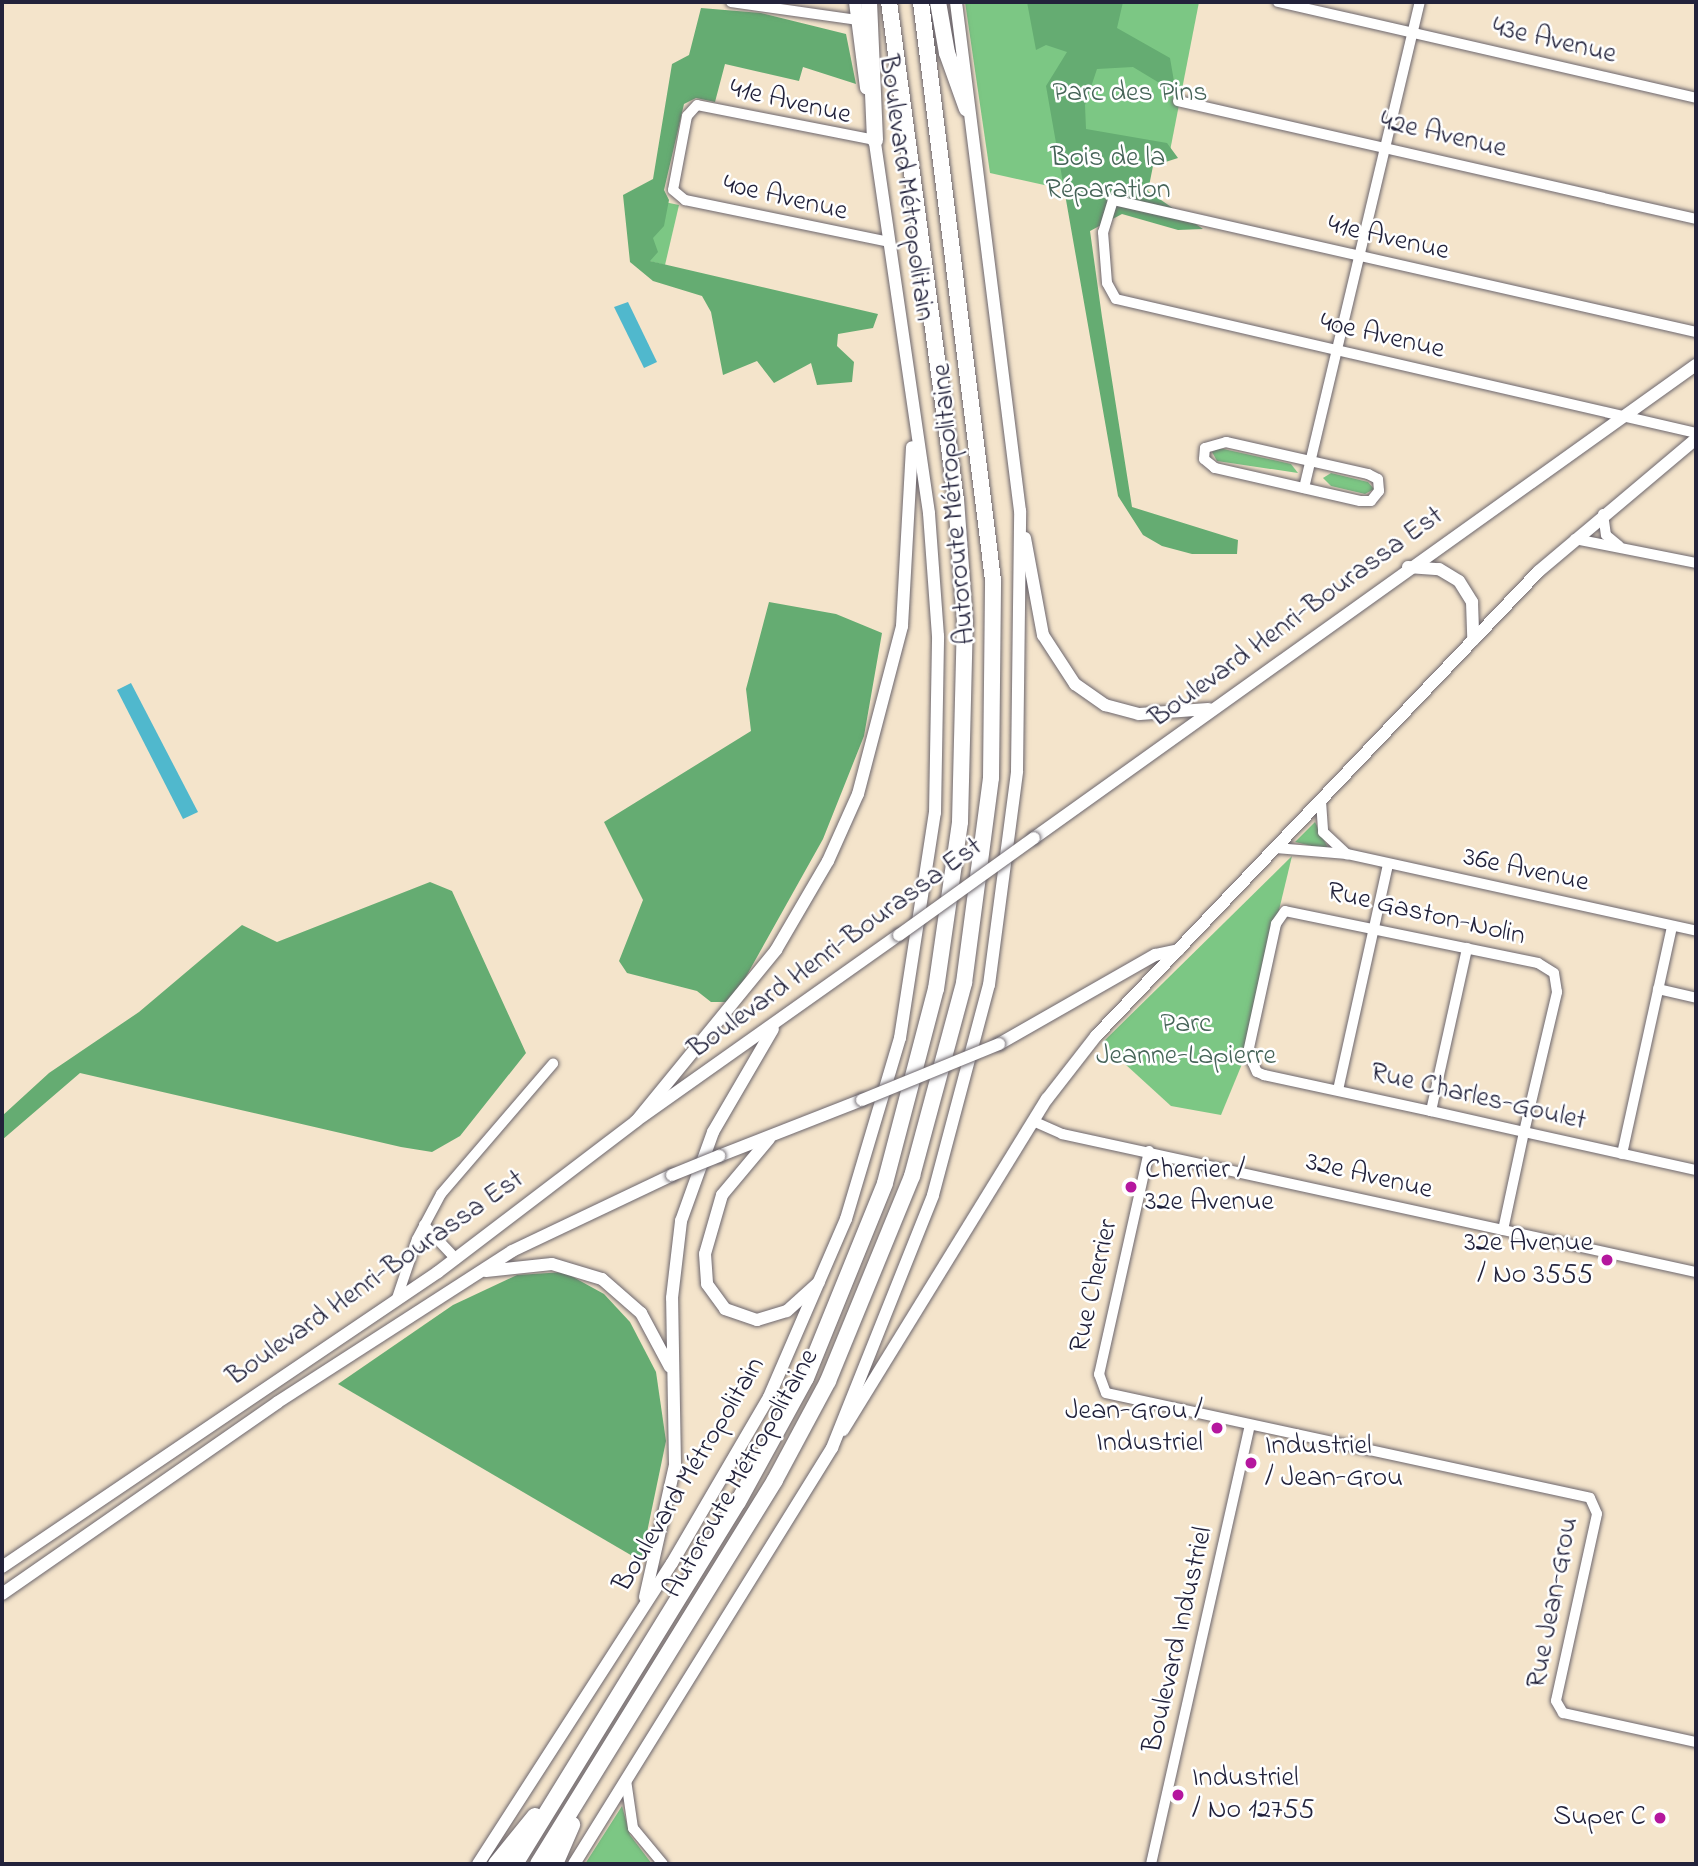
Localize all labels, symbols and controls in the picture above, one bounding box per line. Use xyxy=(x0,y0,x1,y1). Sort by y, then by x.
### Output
street label: 43e Avenue xyxy=(1489,11,1619,73)
street label: Boulevard Métropolitain xyxy=(870,53,940,323)
street label: 41e Avenue xyxy=(726,73,854,133)
park label: Parc des Pins xyxy=(1053,77,1207,111)
street label: 42e Avenue xyxy=(1377,105,1509,167)
park label: Bois de la Réparation xyxy=(1046,142,1170,208)
street label: 40e Avenue xyxy=(719,168,851,230)
street label: 41e Avenue xyxy=(1324,209,1452,269)
street label: 40e Avenue xyxy=(1316,306,1448,368)
street label: Autoroute Métropolitaine xyxy=(926,362,984,646)
street label: Boulevard Henri-Bourassa Est xyxy=(1143,500,1451,736)
street label: Boulevard Henri-Bourassa Est xyxy=(682,831,990,1067)
street label: 36e Avenue xyxy=(1460,841,1592,901)
street label: Rue Gaston-Nolin xyxy=(1324,876,1528,954)
park label: Parc Jeanne-Lapierre xyxy=(1096,1008,1276,1074)
street label: Rue Charles-Goulet xyxy=(1367,1057,1589,1139)
street label: 32e Avenue xyxy=(1302,1146,1436,1208)
place label: Cherrier / 32e Avenue xyxy=(1145,1154,1274,1220)
street label: Boulevard Henri-Bourassa Est xyxy=(221,1163,531,1395)
marker: Cherrier / 32e Avenue xyxy=(1123,1179,1139,1195)
street label: Rue Cherrier xyxy=(1063,1216,1127,1356)
place label: 32e Avenue / No 3555 xyxy=(1464,1227,1593,1293)
marker: 32e Avenue / No 3555 xyxy=(1599,1252,1615,1268)
street label: Autoroute Métropolitaine xyxy=(657,1343,827,1605)
street label: Boulevard Métropolitain xyxy=(607,1351,773,1599)
place label: Jean-Grou / Industriel xyxy=(1065,1395,1203,1461)
marker: Jean-Grou / Industriel xyxy=(1209,1420,1225,1436)
place label: Industriel / Jean-Grou xyxy=(1265,1430,1403,1496)
marker: Industriel / Jean-Grou xyxy=(1243,1455,1259,1471)
street label: Rue Jean-Grou xyxy=(1521,1515,1587,1691)
street label: Boulevard Industriel xyxy=(1137,1524,1221,1756)
place label: Industriel / No 12755 xyxy=(1192,1762,1315,1828)
marker: Industriel / No 12755 xyxy=(1170,1787,1186,1803)
place label: Super C xyxy=(1553,1801,1646,1835)
marker: Super C xyxy=(1652,1810,1668,1826)

